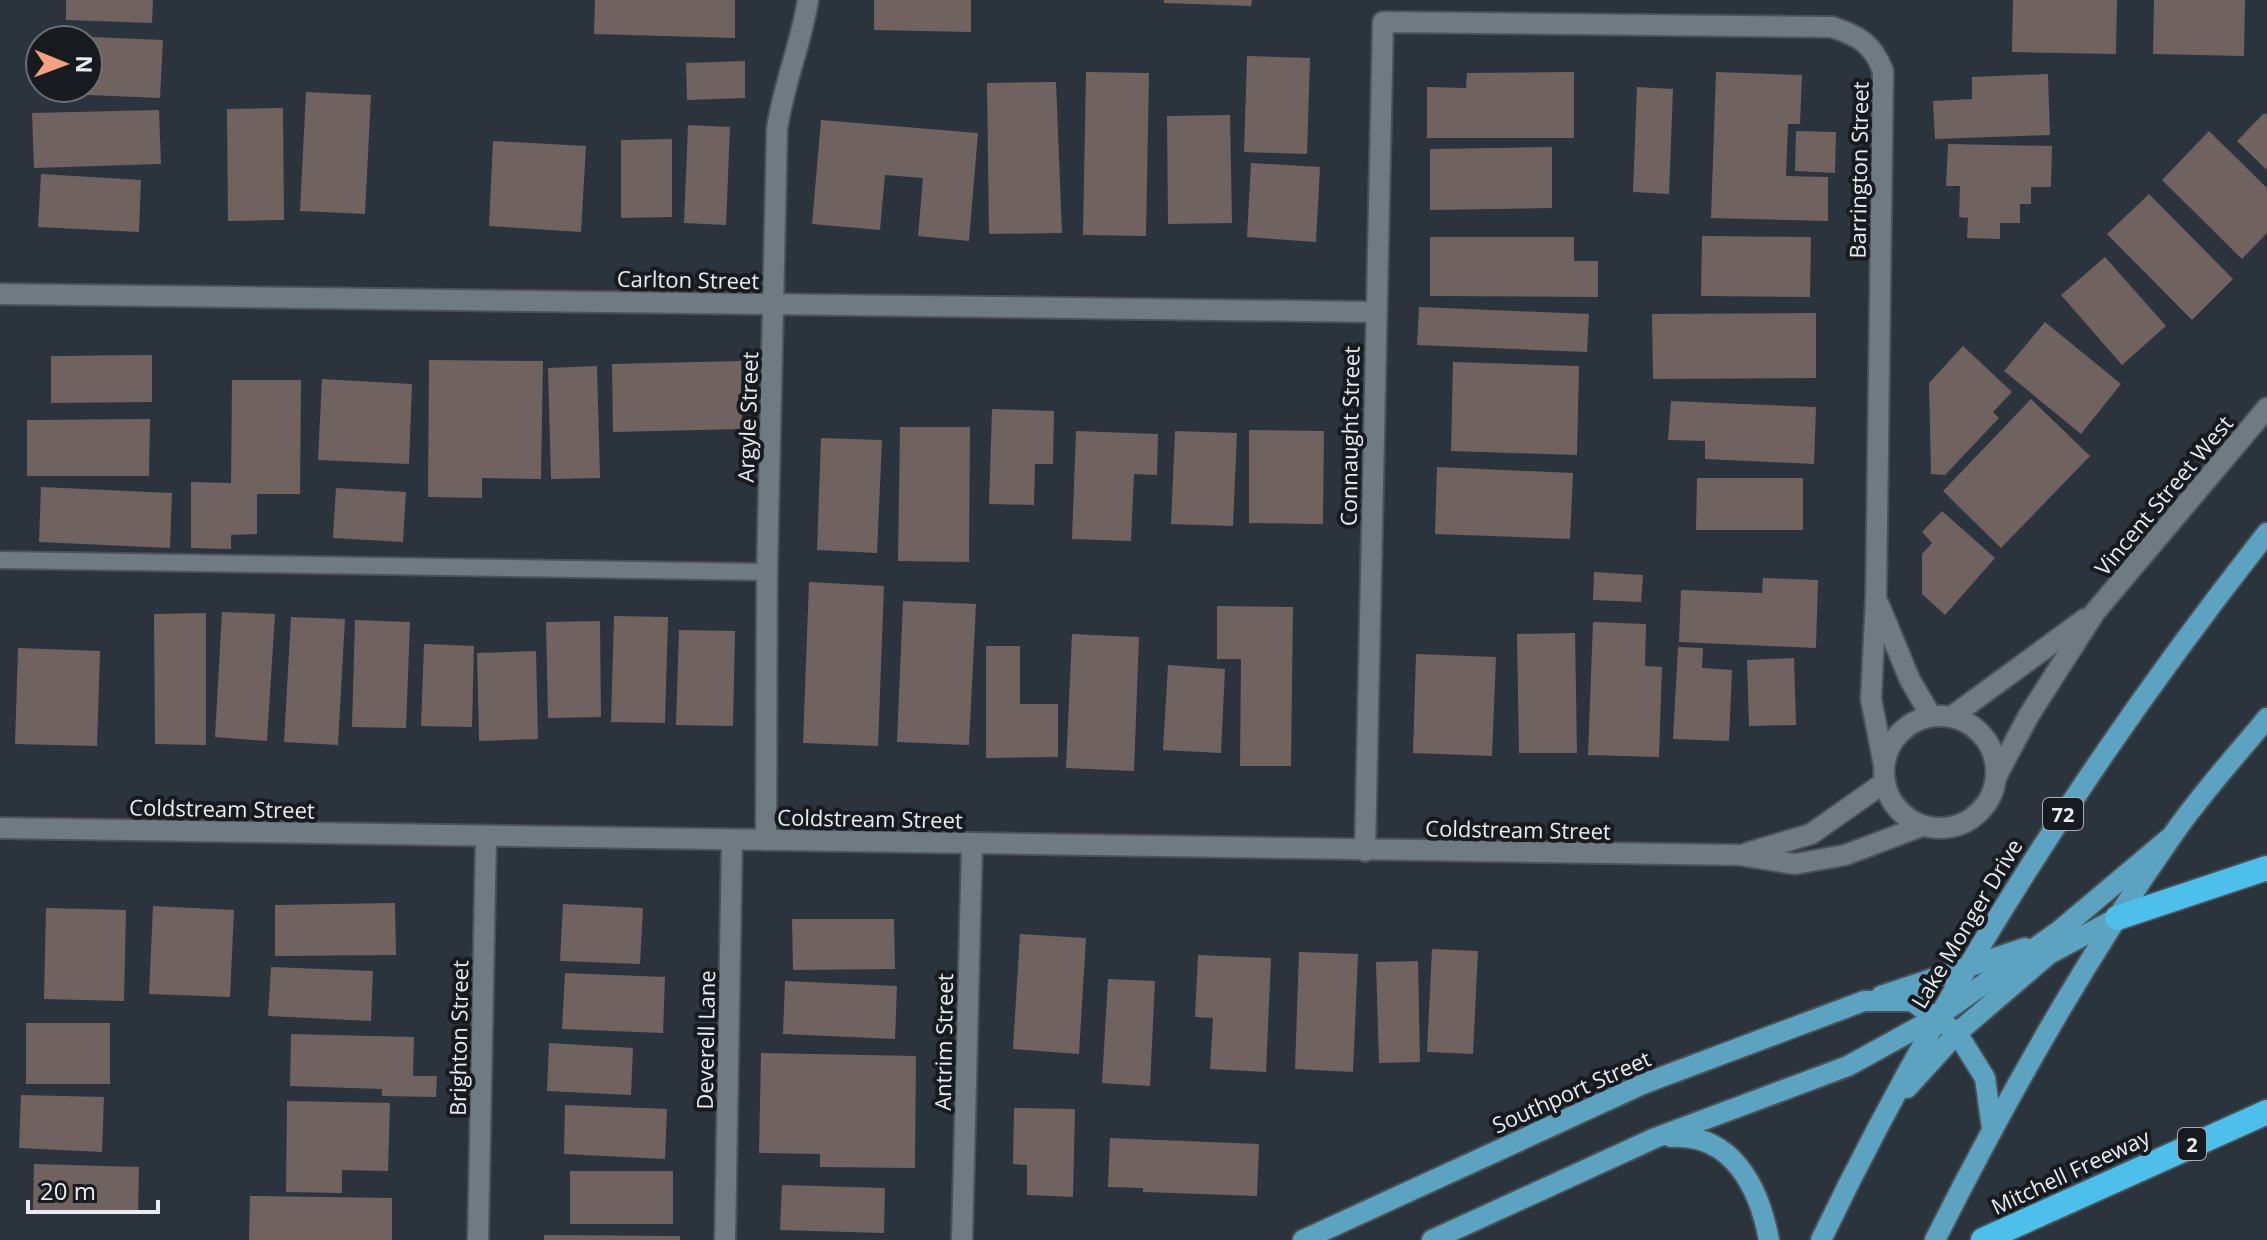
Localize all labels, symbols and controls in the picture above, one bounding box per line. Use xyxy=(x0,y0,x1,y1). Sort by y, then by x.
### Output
north arrow xyxy=(24,24,104,104)
text: N xyxy=(70,55,100,74)
street label: Barrington Street xyxy=(1841,81,1875,259)
street label: Carlton Street xyxy=(617,263,760,295)
street label: Connaught Street xyxy=(1332,345,1366,526)
street label: Argyle Street xyxy=(730,351,764,483)
street label: Vincent Street West xyxy=(2087,409,2239,581)
street label: Coldstream Street xyxy=(129,791,315,825)
road number: 72 xyxy=(2043,798,2083,830)
street label: Coldstream Street xyxy=(777,801,963,835)
street label: Coldstream Street xyxy=(1425,812,1611,846)
street label: Lake Monger Drive xyxy=(1904,833,2028,1013)
street label: Brighton Street xyxy=(442,960,474,1116)
street label: Deverell Lane xyxy=(689,970,721,1110)
street label: Antrim Street xyxy=(927,973,959,1111)
street label: Southport Street xyxy=(1487,1042,1655,1139)
street label: Mitchell Freeway xyxy=(1986,1121,2155,1221)
road number: 2 xyxy=(2178,1128,2206,1160)
scale bar xyxy=(28,1164,158,1214)
text: 20 m xyxy=(40,1174,96,1207)

